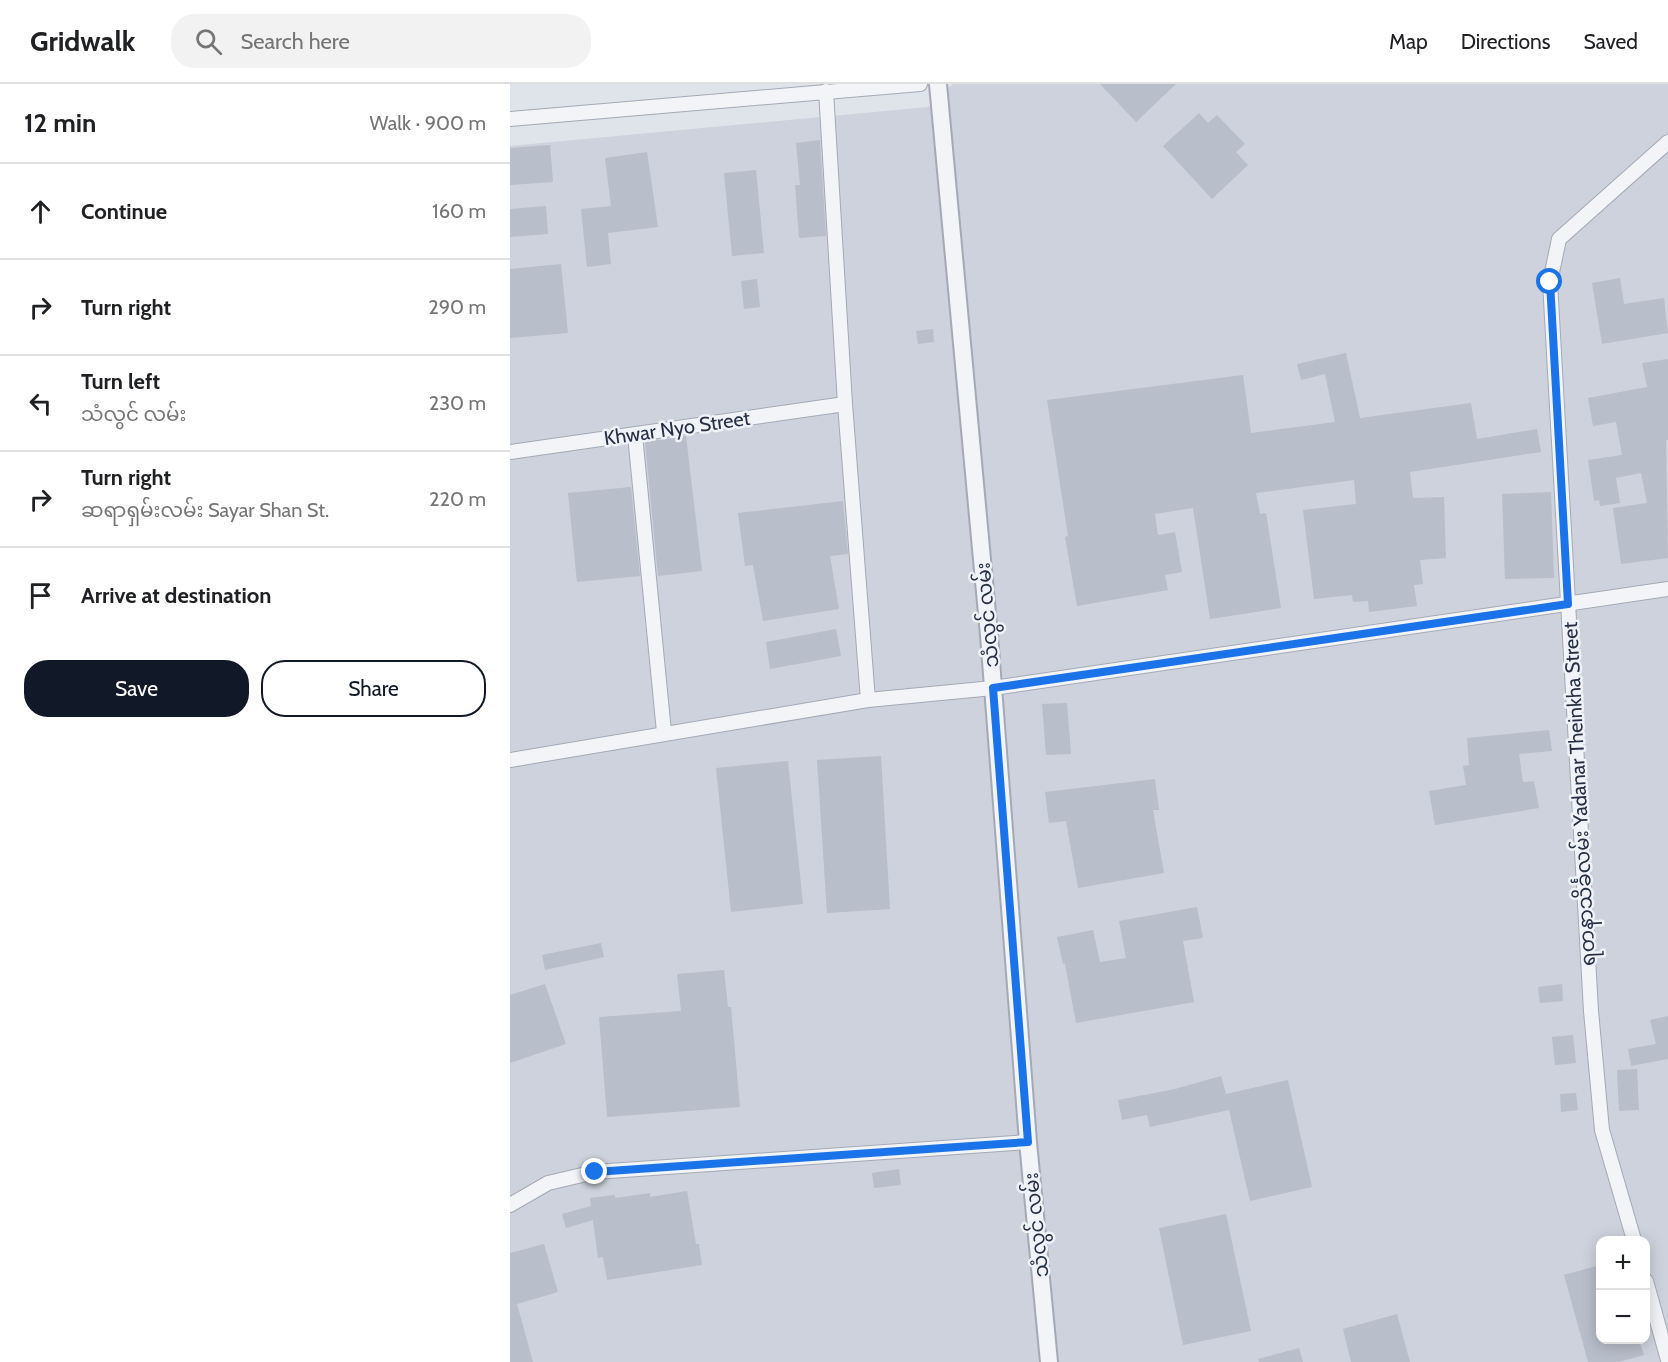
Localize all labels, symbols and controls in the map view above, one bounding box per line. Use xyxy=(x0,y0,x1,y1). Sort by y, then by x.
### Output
search box xyxy=(171,14,591,68)
text: Gridwalk xyxy=(30,24,135,58)
icon: search xyxy=(192,25,225,58)
text: Search here xyxy=(240,28,350,55)
text: Map xyxy=(1389,29,1428,54)
text: Directions xyxy=(1461,29,1550,54)
text: Saved xyxy=(1583,29,1638,54)
text: 12 min xyxy=(24,107,96,139)
text: Walk · 900 m xyxy=(370,111,486,135)
icon: ahead xyxy=(24,195,57,228)
text: Continue xyxy=(81,198,167,225)
text: 160 m xyxy=(432,199,486,223)
route start xyxy=(1536,268,1562,294)
icon: right xyxy=(24,291,57,324)
text: Turn right xyxy=(81,294,171,321)
text: 290 m xyxy=(428,295,486,319)
text: Turn left xyxy=(81,368,160,395)
icon: left xyxy=(24,387,57,420)
text: 230 m xyxy=(429,391,486,415)
text: သံလွင် လမ်း xyxy=(81,402,187,426)
street label: Khwar Nyo Street xyxy=(602,406,752,450)
text: Turn right xyxy=(81,464,171,491)
icon: right xyxy=(24,483,57,516)
text: 220 m xyxy=(429,487,486,511)
text: ဆရာရှမ်းလမ်း Sayar Shan St. xyxy=(81,498,329,522)
street label: သံလွင် လမ်း xyxy=(968,561,1008,669)
icon: arrive xyxy=(24,579,57,612)
text: Arrive at destination xyxy=(81,582,271,609)
street label: ရတနာသိင်္ခလမ်း Yadanar Theinkha Street xyxy=(1556,621,1604,967)
button: Save xyxy=(24,660,249,717)
button: Share xyxy=(261,660,486,717)
route end xyxy=(581,1158,607,1184)
street label: သံလွင် လမ်း xyxy=(1017,1171,1057,1279)
map controls xyxy=(1596,1236,1650,1344)
button: + xyxy=(1596,1236,1650,1290)
button: − xyxy=(1596,1290,1650,1344)

